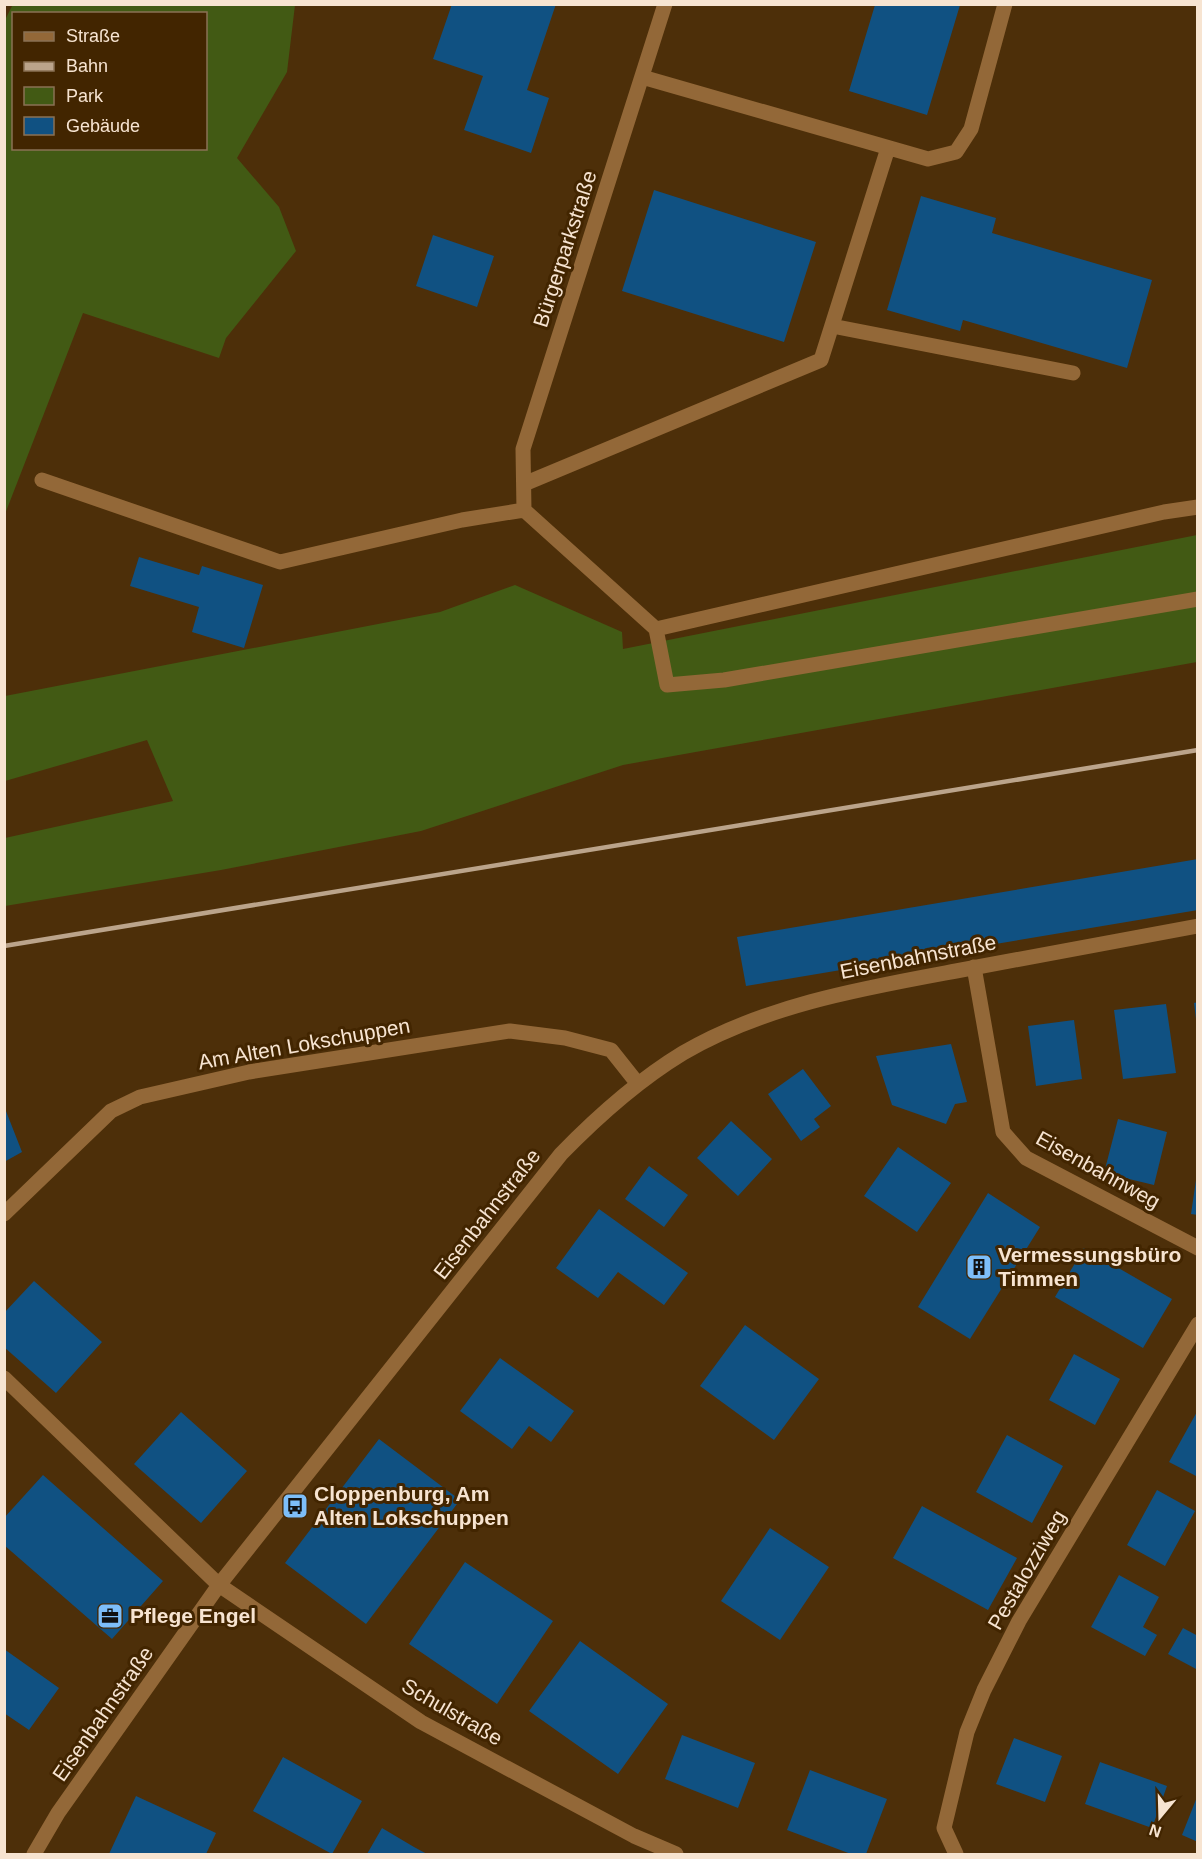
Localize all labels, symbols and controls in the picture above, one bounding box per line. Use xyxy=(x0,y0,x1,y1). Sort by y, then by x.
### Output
legend xyxy=(12,12,207,150)
text: Straße xyxy=(66,26,120,46)
text: Bahn xyxy=(66,56,108,76)
text: Park xyxy=(66,86,104,106)
text: Gebäude xyxy=(66,116,140,136)
street label: Bürgerparkstraße xyxy=(528,168,601,330)
street label: Eisenbahnstraße xyxy=(838,930,998,983)
street label: Am Alten Lokschuppen xyxy=(196,1014,412,1073)
street label: Eisenbahnweg xyxy=(1032,1126,1164,1213)
street label: Eisenbahnstraße xyxy=(429,1144,545,1283)
place label: Vermessungsbüro Timmen xyxy=(998,1243,1181,1290)
building icon: Vermessungsbüro Timmen xyxy=(964,1252,994,1282)
place label: Cloppenburg, Am Alten Lokschuppen xyxy=(314,1482,509,1529)
bus stop icon: Cloppenburg, Am Alten Lokschuppen xyxy=(280,1491,310,1521)
street label: Pestalozziweg xyxy=(983,1506,1070,1634)
office icon: Pflege Engel xyxy=(95,1601,125,1631)
place label: Pflege Engel xyxy=(130,1604,256,1627)
street label: Eisenbahnstraße xyxy=(48,1642,158,1785)
street label: Schulstraße xyxy=(398,1674,507,1750)
north arrow xyxy=(1130,1787,1190,1847)
text: N xyxy=(1147,1821,1164,1841)

